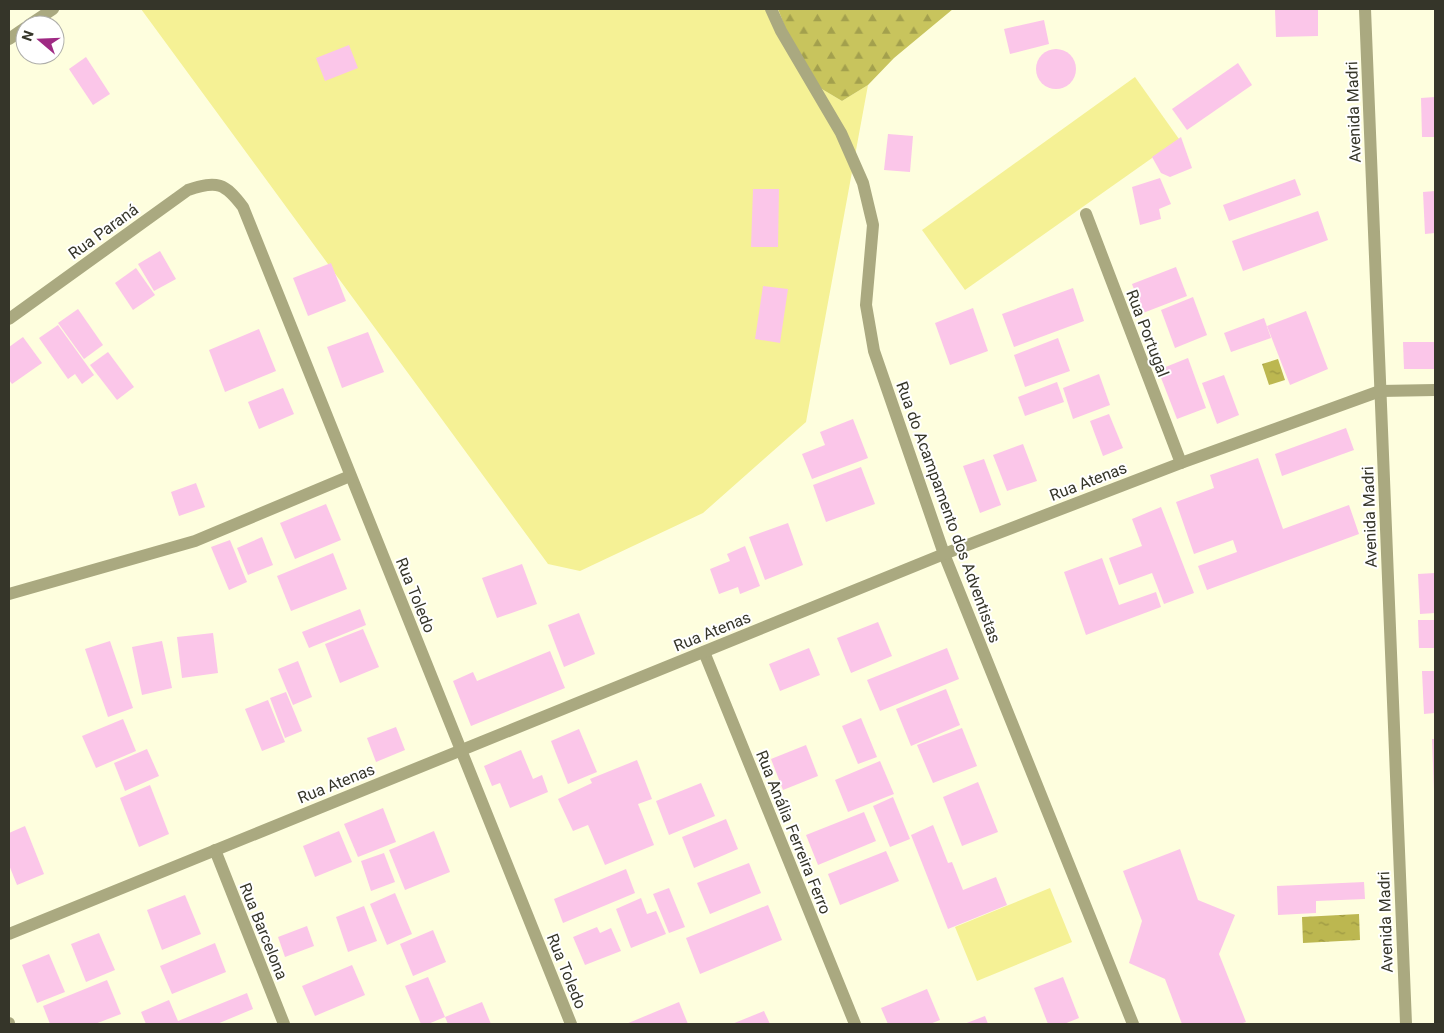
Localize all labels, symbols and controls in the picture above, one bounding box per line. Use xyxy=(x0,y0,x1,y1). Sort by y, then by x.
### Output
north arrow xyxy=(15,15,65,65)
text: N xyxy=(19,28,37,43)
street label: Avenida Madri xyxy=(1342,61,1365,163)
street label: Rua Paraná xyxy=(65,200,142,263)
street label: Rua Portugal xyxy=(1122,287,1173,379)
street label: Rua do Acampamento dos Adventistas xyxy=(892,379,1005,645)
street label: Rua Atenas xyxy=(1047,458,1129,505)
street label: Avenida Madri xyxy=(1358,466,1381,568)
street label: Rua Toledo xyxy=(392,555,439,636)
street label: Rua Atenas xyxy=(671,607,753,655)
street label: Rua Anália Ferreira Ferro xyxy=(752,748,835,917)
street label: Rua Atenas xyxy=(295,759,377,807)
street label: Avenida Madri xyxy=(1374,871,1397,973)
street label: Rua Barcelona xyxy=(235,880,292,982)
street label: Rua Toledo xyxy=(543,931,590,1012)

